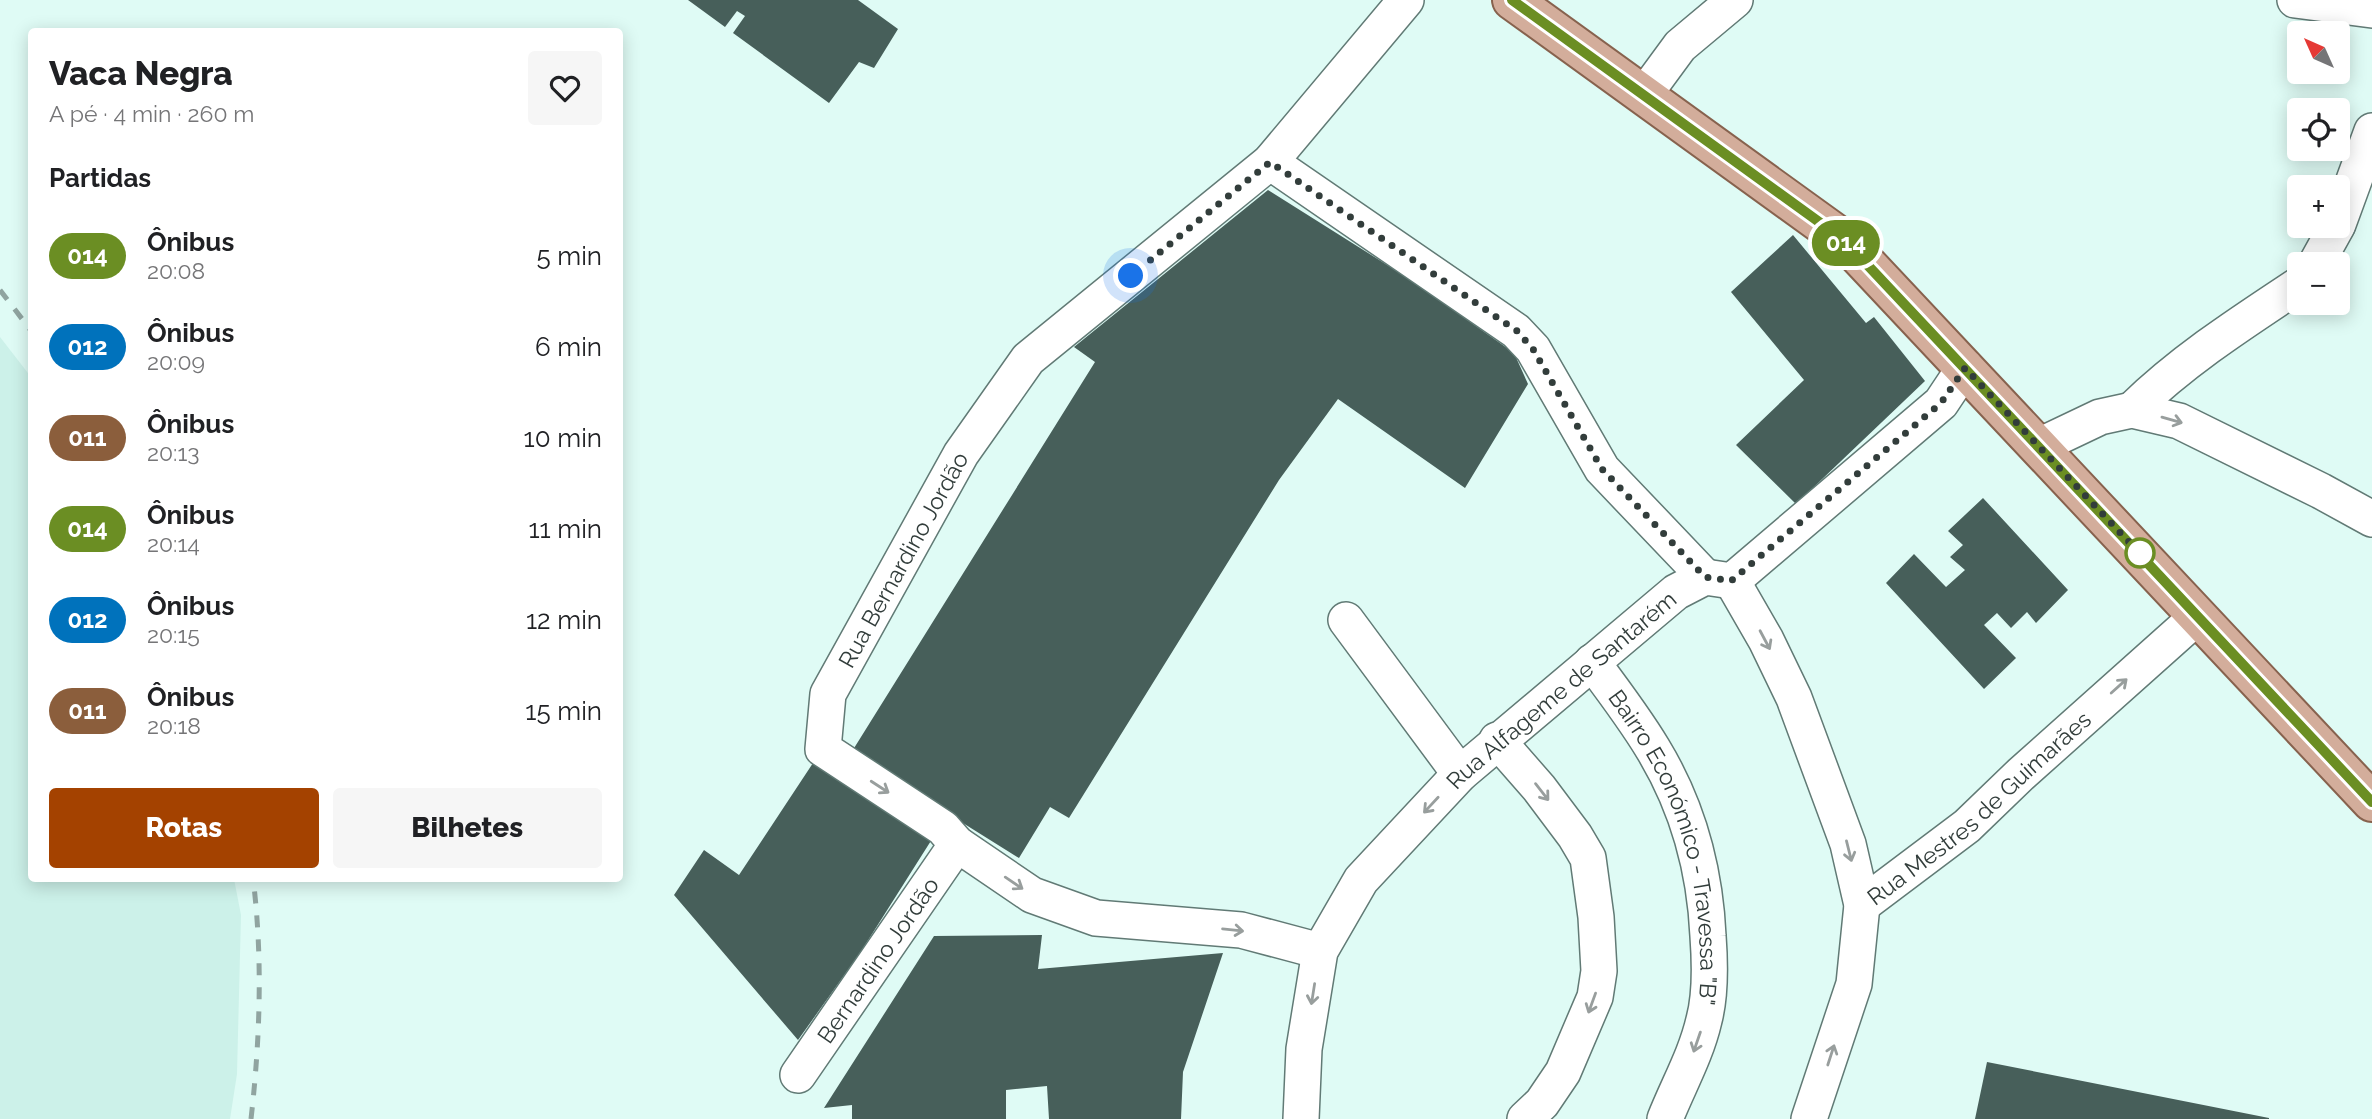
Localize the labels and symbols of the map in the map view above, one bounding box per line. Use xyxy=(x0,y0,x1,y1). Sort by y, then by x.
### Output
north arrow xyxy=(2287,21,2350,84)
line badge: 014 xyxy=(1806,220,1886,266)
your location xyxy=(1113,258,1148,293)
one-way arrow xyxy=(2161,414,2183,427)
street label: Rua Bernardino Jordão xyxy=(832,447,973,672)
unlabelled marker xyxy=(2125,538,2155,568)
street label: Rua Alfageme de Santarém xyxy=(1440,585,1681,794)
one-way arrow xyxy=(1758,630,1772,650)
one-way arrow xyxy=(2110,678,2128,694)
street label: Bairro Económico - Travessa "B" xyxy=(1604,684,1723,1007)
street label: Rua Mestres de Guimarães xyxy=(1861,705,2096,910)
one-way arrow xyxy=(870,779,889,794)
one-way arrow xyxy=(1534,783,1550,801)
one-way arrow xyxy=(1423,796,1439,814)
one-way arrow xyxy=(1843,840,1856,862)
street label: Bernardino Jordão xyxy=(811,872,944,1048)
one-way arrow xyxy=(1003,876,1023,890)
one-way arrow xyxy=(1221,923,1244,936)
one-way arrow xyxy=(1306,982,1319,1004)
one-way arrow xyxy=(1584,992,1597,1014)
one-way arrow xyxy=(1690,1031,1702,1053)
one-way arrow xyxy=(1826,1044,1838,1066)

